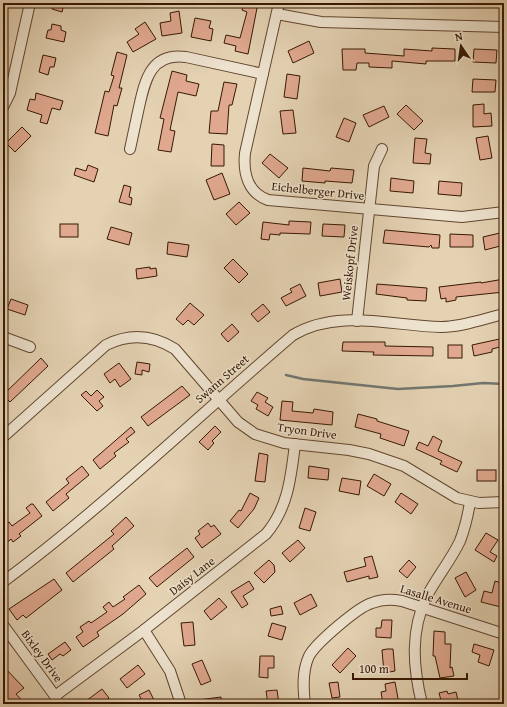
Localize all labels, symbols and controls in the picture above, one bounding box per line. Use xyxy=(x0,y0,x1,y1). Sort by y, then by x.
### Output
north arrow xyxy=(441,26,481,66)
text: N xyxy=(453,27,465,45)
street label: Eichelberger Drive xyxy=(271,177,366,204)
street label: Weiskopf Drive xyxy=(337,224,362,301)
street label: Swann Street xyxy=(191,350,253,407)
street label: Tryon Drive xyxy=(276,418,338,443)
street label: Daisy Lane xyxy=(165,552,218,599)
street label: Lasalle Avenue xyxy=(398,580,474,618)
street label: Bixley Drive xyxy=(18,626,67,686)
scale bar xyxy=(353,655,467,681)
text: 100 m xyxy=(359,660,389,677)

